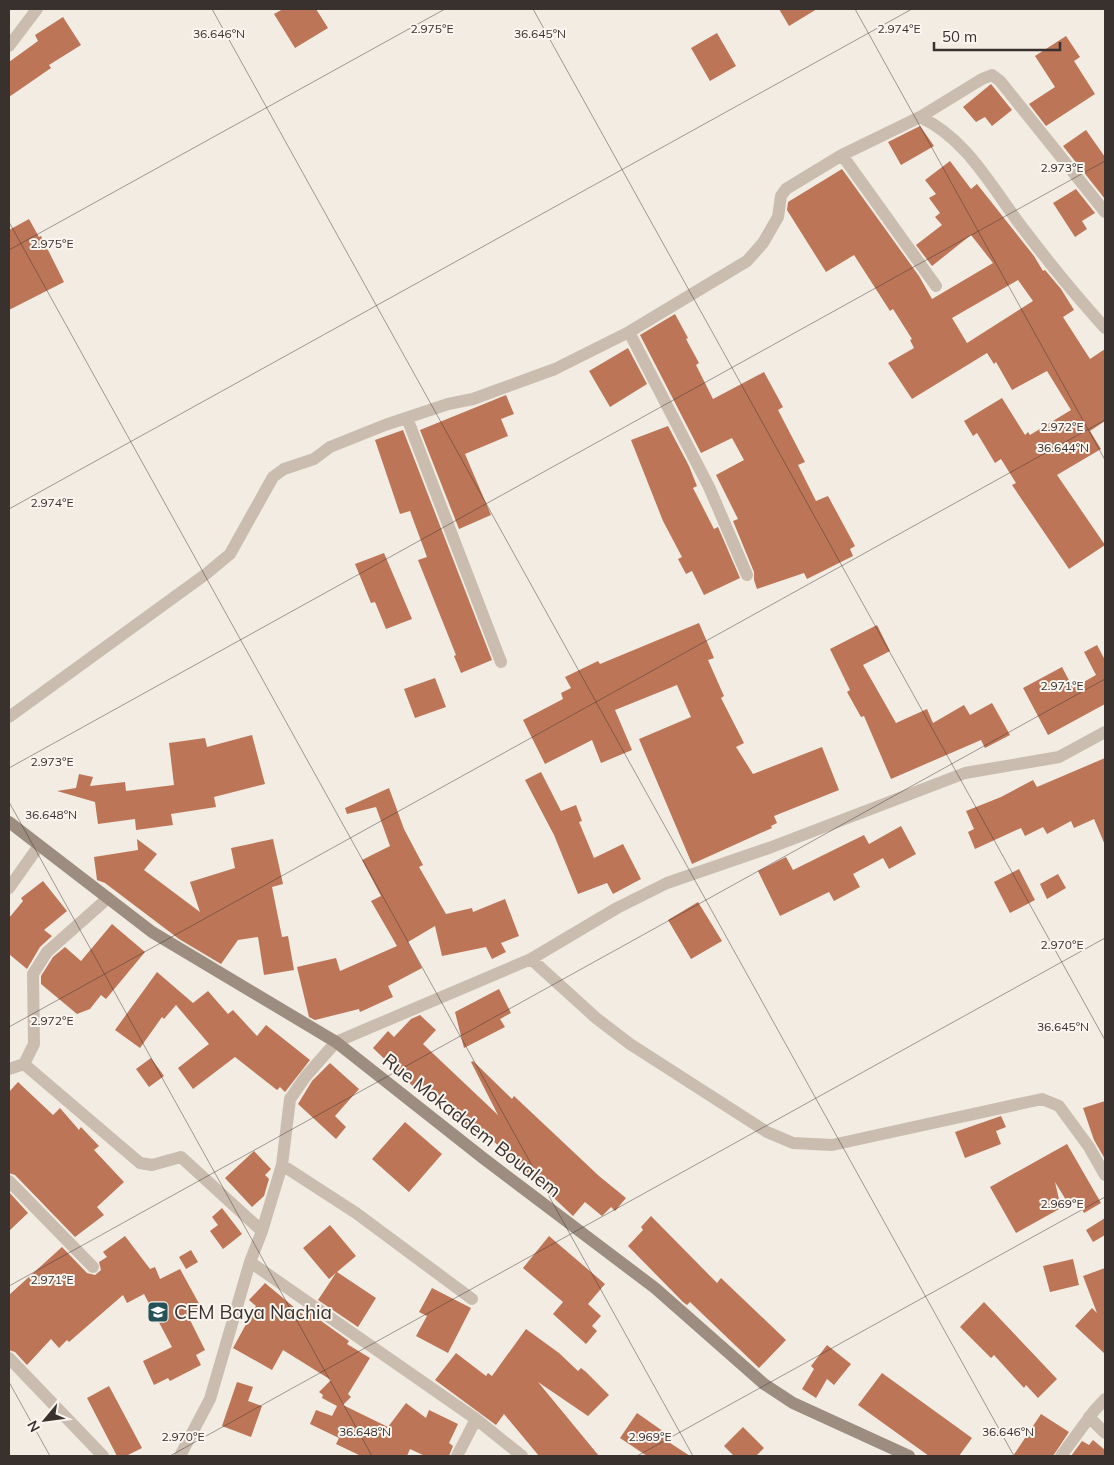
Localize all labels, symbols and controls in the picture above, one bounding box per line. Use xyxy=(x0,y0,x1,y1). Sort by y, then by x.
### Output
scale bar xyxy=(934,20,1060,52)
text: 2.975°E xyxy=(410,21,454,36)
text: 2.974°E xyxy=(877,21,921,36)
text: 36.646°N xyxy=(193,26,245,41)
text: 36.645°N xyxy=(514,26,566,41)
text: 50 m xyxy=(942,27,977,46)
text: 2.973°E xyxy=(1040,160,1084,175)
text: 2.975°E xyxy=(30,236,74,251)
text: 2.972°E xyxy=(1040,419,1084,434)
text: 36.644°N xyxy=(1037,440,1089,455)
text: 2.974°E xyxy=(30,495,74,510)
text: 2.971°E xyxy=(1040,678,1084,693)
text: 2.973°E xyxy=(30,754,74,769)
text: 36.648°N xyxy=(25,807,77,822)
text: 2.970°E xyxy=(1040,937,1084,952)
text: 2.972°E xyxy=(30,1013,74,1028)
text: 36.645°N xyxy=(1037,1019,1089,1034)
street label: Rue Mokaddem Boualem xyxy=(378,1048,566,1202)
text: 2.969°E xyxy=(1040,1196,1084,1211)
text: 2.971°E xyxy=(30,1272,74,1287)
school or university icon: CEM Baya Nachia xyxy=(146,1300,170,1324)
place label: CEM Baya Nachia xyxy=(174,1300,332,1324)
north arrow xyxy=(20,1395,70,1445)
text: N xyxy=(23,1417,44,1435)
text: 36.648°N xyxy=(339,1424,391,1439)
text: 36.646°N xyxy=(982,1424,1034,1439)
text: 2.970°E xyxy=(161,1429,205,1444)
text: 2.969°E xyxy=(628,1429,672,1444)

